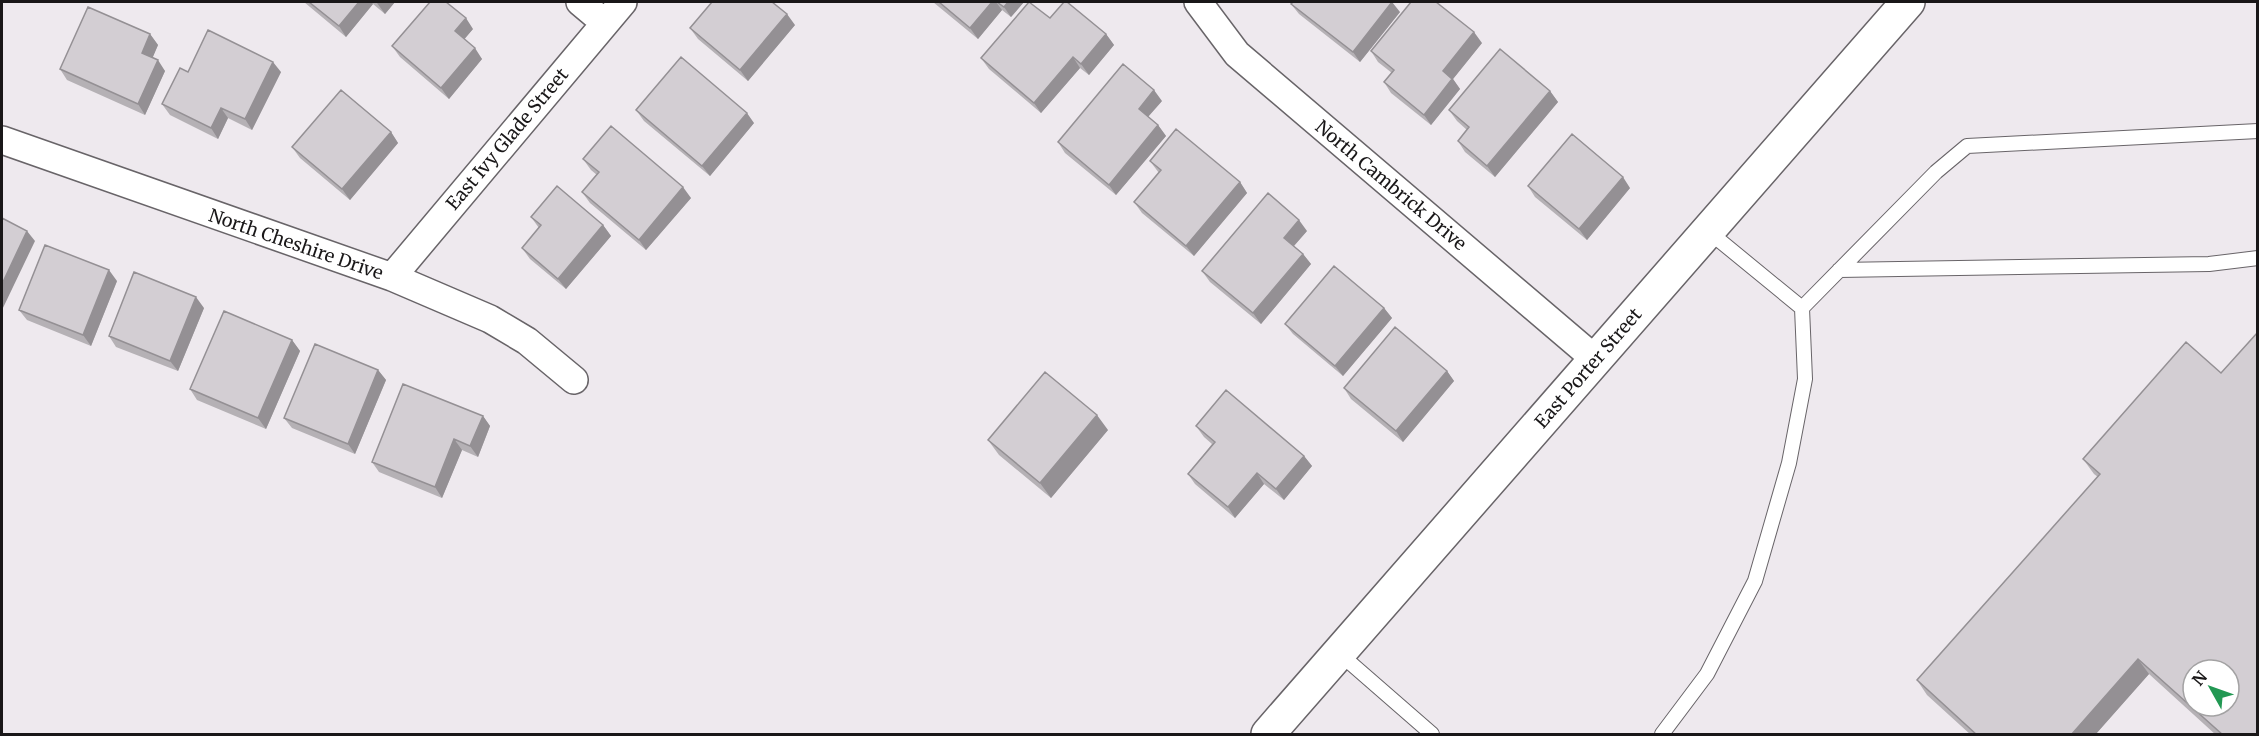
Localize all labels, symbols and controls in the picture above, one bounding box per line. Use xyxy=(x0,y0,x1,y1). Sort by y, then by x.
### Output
street label: East Ivy Glade Street xyxy=(441,63,573,215)
street label: North Cambrick Drive xyxy=(1311,115,1471,255)
street label: North Cheshire Drive xyxy=(206,203,386,285)
street label: East Porter Street xyxy=(1530,303,1646,433)
north arrow xyxy=(2181,658,2241,718)
text: N xyxy=(2188,667,2211,690)

